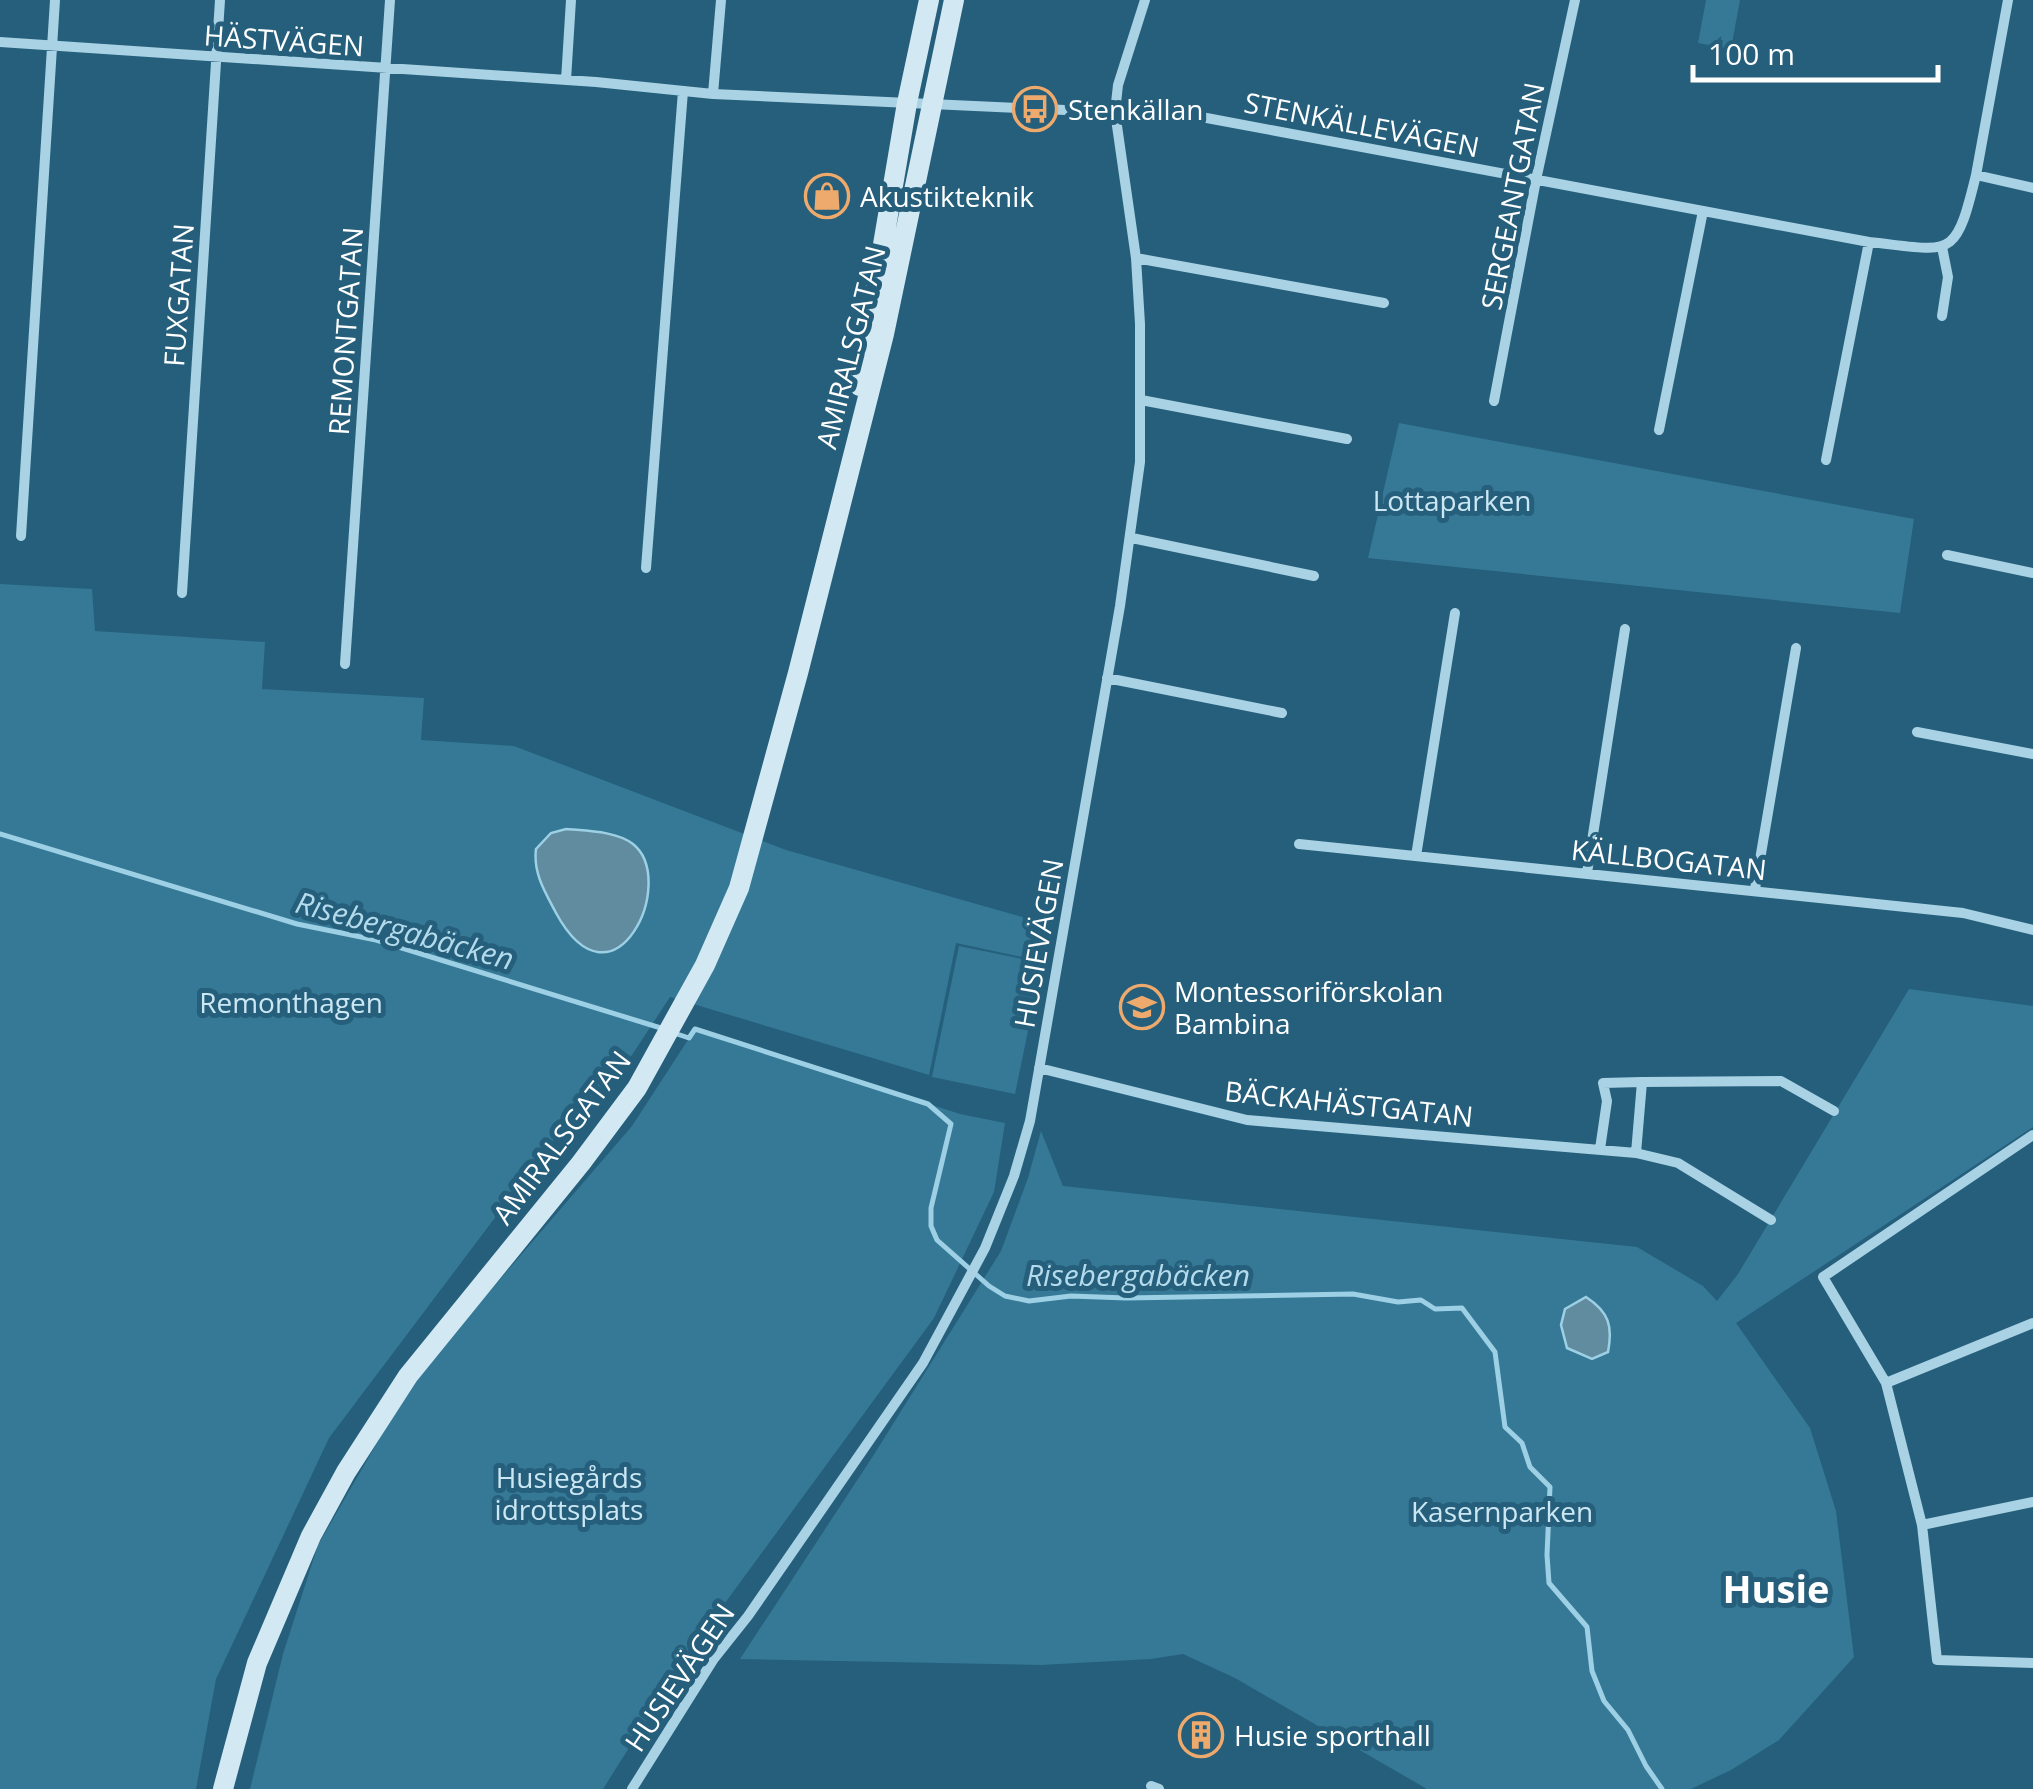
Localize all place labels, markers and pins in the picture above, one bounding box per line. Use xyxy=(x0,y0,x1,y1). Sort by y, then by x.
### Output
bus stop icon: Stenkällan xyxy=(1012,86,1058,132)
place label: Stenkällan xyxy=(1068,90,1203,128)
shop icon: Akustikteknik xyxy=(804,173,850,219)
place label: Akustikteknik xyxy=(860,177,1034,215)
place label: Montessoriförskolan Bambina xyxy=(1174,972,1443,1042)
school or university icon: Montessoriförskolan Bambina xyxy=(1119,984,1165,1030)
building icon: Husie sporthall xyxy=(1178,1712,1224,1758)
place label: Husie sporthall xyxy=(1234,1716,1431,1754)

